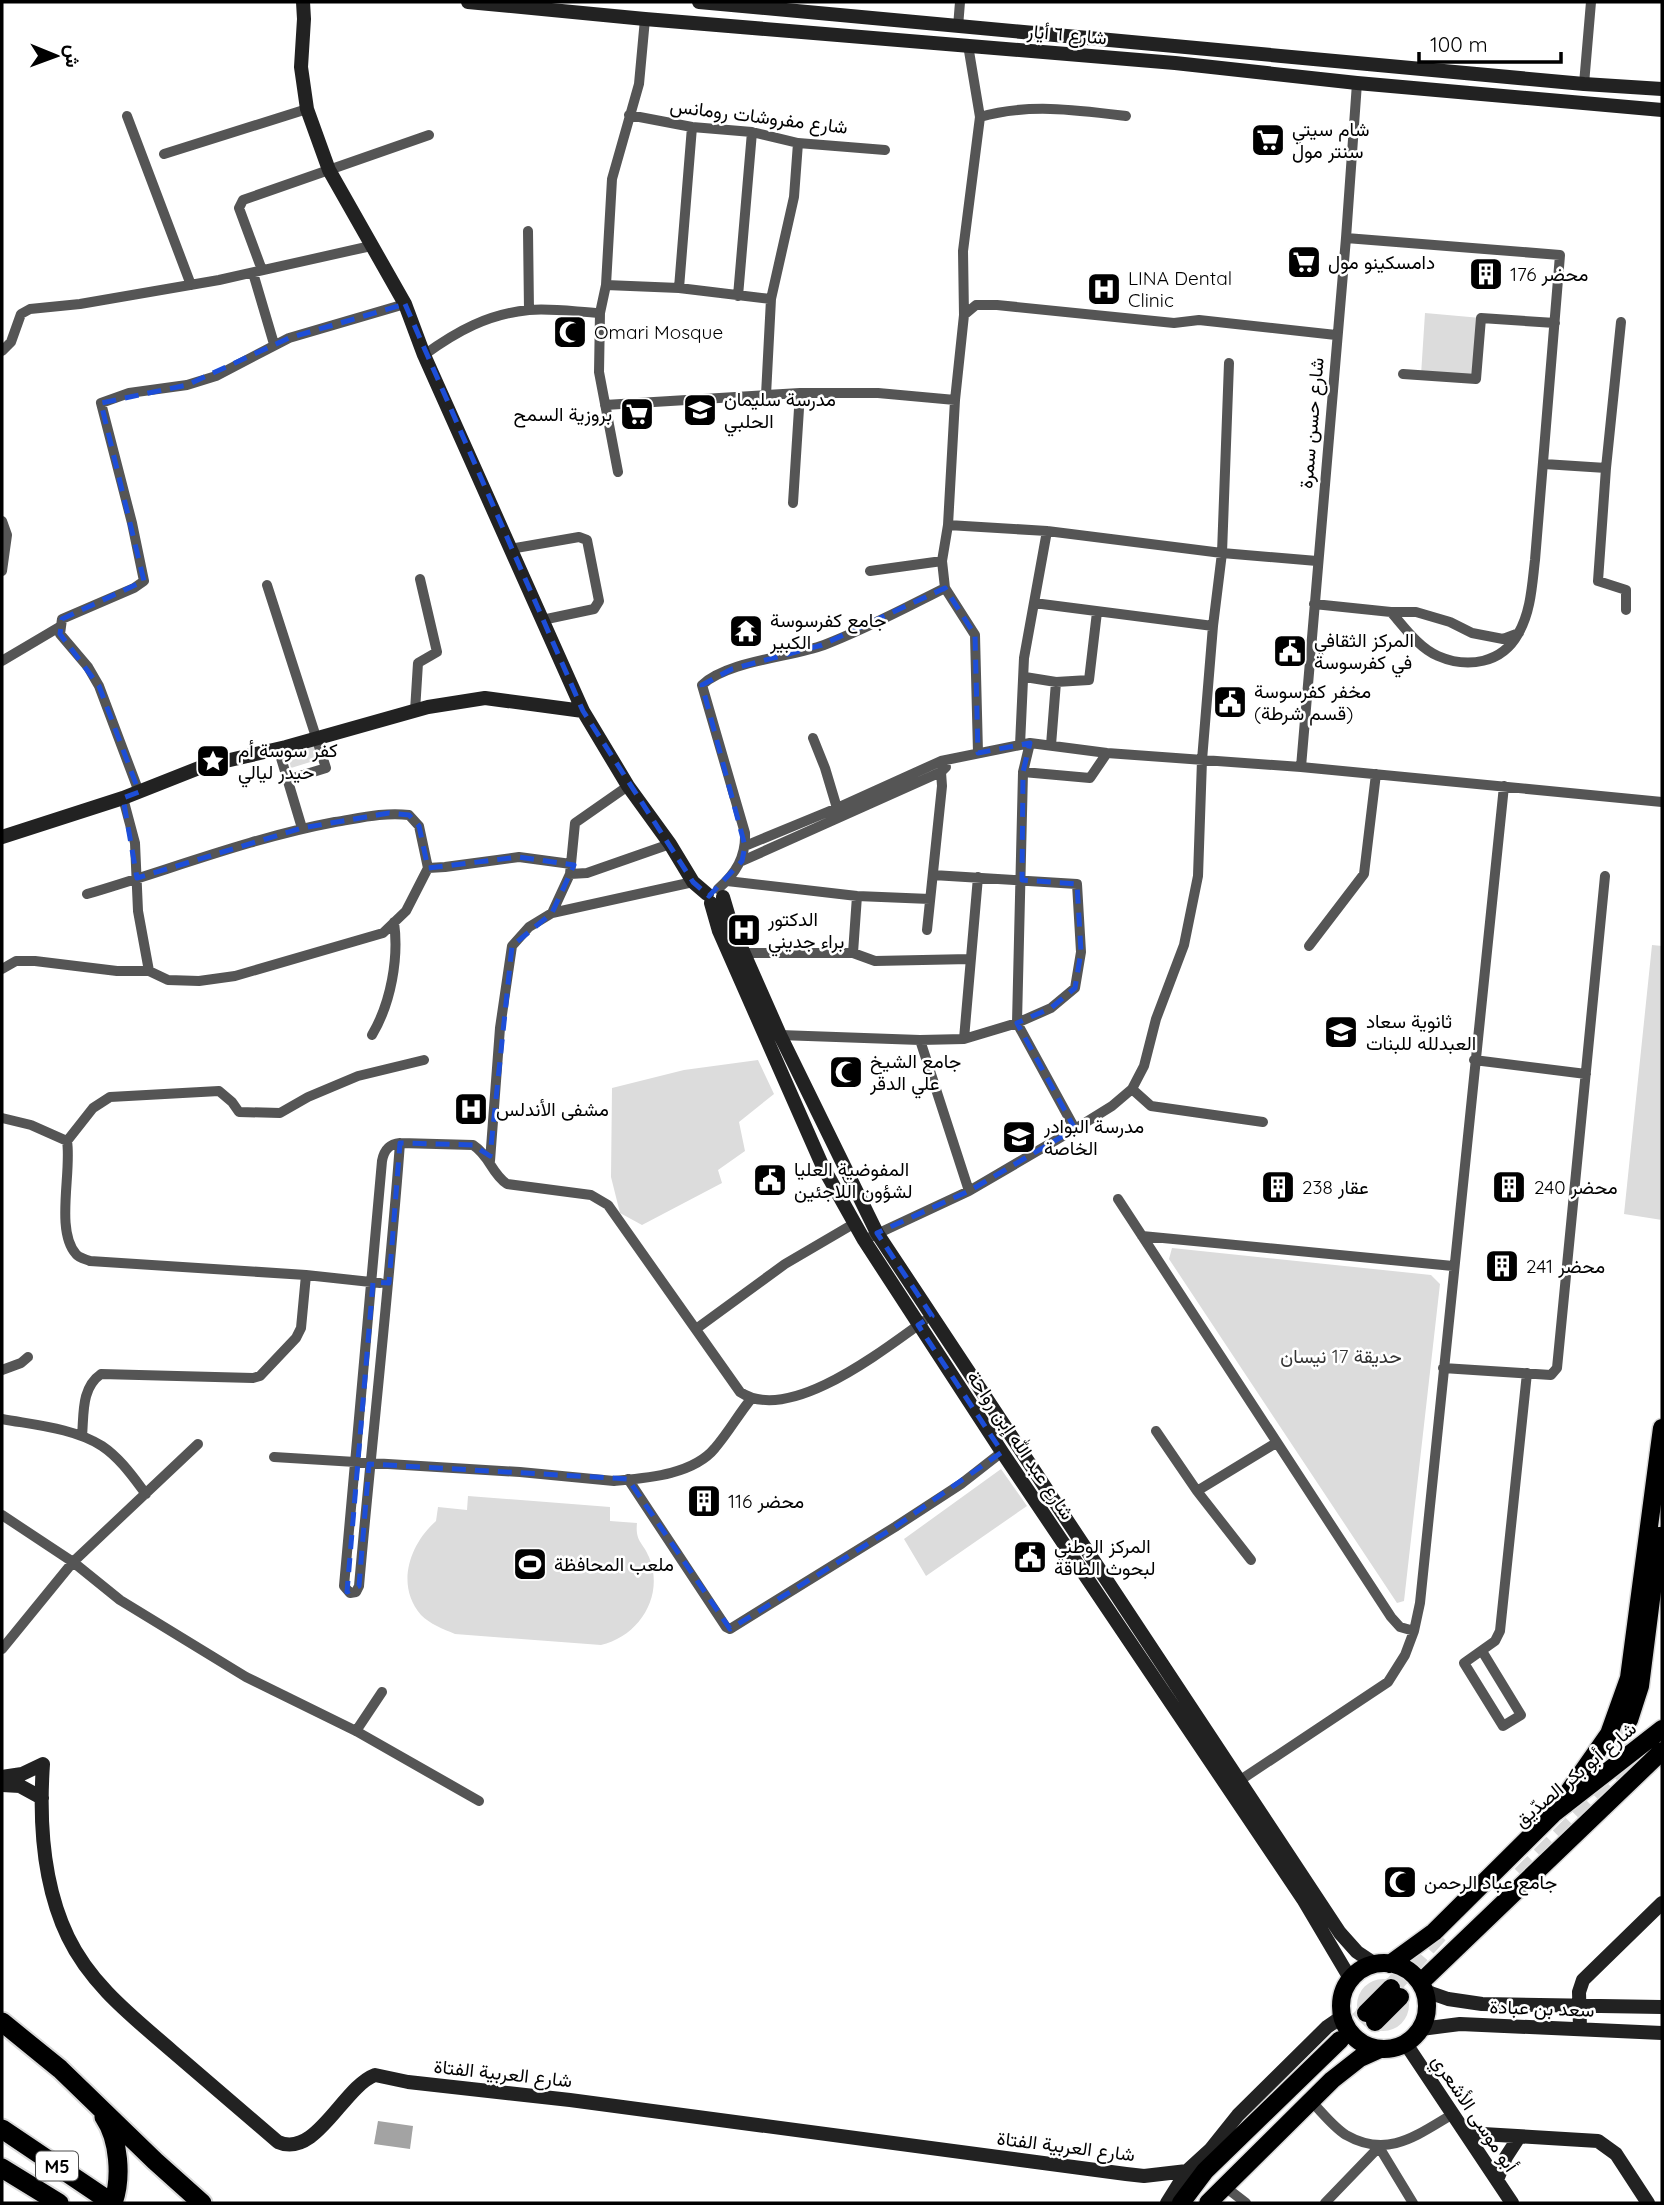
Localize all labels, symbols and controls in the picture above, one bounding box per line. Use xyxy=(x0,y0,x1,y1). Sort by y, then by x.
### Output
street label: شارع ٦ أيار xyxy=(1025,18,1108,50)
north arrow xyxy=(21,21,91,91)
scale bar xyxy=(1419,21,1561,65)
text: 100 m xyxy=(1430,31,1488,57)
text: ش xyxy=(61,45,85,68)
street label: شارع مفروشات رومانس xyxy=(669,93,849,140)
place label: شام سيتي سنتر مول xyxy=(1292,117,1369,163)
supermarket icon: شام سيتي سنتر مول xyxy=(1249,121,1287,159)
supermarket icon: دامسكينو مول xyxy=(1285,243,1323,281)
place label: دامسكينو مول xyxy=(1328,250,1435,274)
building icon: محضر 176 xyxy=(1467,255,1505,293)
place label: محضر 176 xyxy=(1510,262,1588,286)
place label: LINA Dental Clinic xyxy=(1128,266,1232,312)
hospital icon: LINA Dental Clinic xyxy=(1085,270,1123,308)
mosque icon: Omari Mosque xyxy=(551,313,589,351)
place label: Omari Mosque xyxy=(594,320,723,344)
street label: شارع حسن سمرة xyxy=(1293,356,1330,490)
place label: مدرسة سليمان الحلبي xyxy=(724,387,836,437)
school or university icon: مدرسة سليمان الحلبي xyxy=(681,391,719,429)
supermarket icon: بروزية السمح xyxy=(618,395,656,433)
place label: بروزية السمح xyxy=(514,402,612,428)
place label: جامع كفرسوسة الكبير xyxy=(769,608,886,654)
temple icon: جامع كفرسوسة الكبير xyxy=(727,612,765,650)
place label: المركز الثقافي في كفرسوسة xyxy=(1314,628,1414,678)
public building icon: المركز الثقافي في كفرسوسة xyxy=(1271,632,1309,670)
place label: مخفر كفرسوسة (قسم شرطة) xyxy=(1254,679,1371,726)
public building icon: مخفر كفرسوسة (قسم شرطة) xyxy=(1211,683,1249,721)
place label: كفر سوسة أم حيدر ليالي xyxy=(238,738,338,788)
place icon: كفر سوسة أم حيدر ليالي xyxy=(194,742,232,780)
place label: الدكتور براء جديني xyxy=(767,907,844,957)
hospital icon: الدكتور براء جديني xyxy=(725,911,763,949)
place label: ثانوية سعاد العبدلله للبنات xyxy=(1366,1009,1476,1055)
school or university icon: ثانوية سعاد العبدلله للبنات xyxy=(1322,1013,1360,1051)
place label: جامع الشيخ علي الدقر xyxy=(869,1049,961,1099)
mosque icon: جامع الشيخ علي الدقر xyxy=(827,1053,865,1091)
hospital icon: مشفى الأندلس xyxy=(452,1090,490,1128)
place label: مشفى الأندلس xyxy=(496,1097,609,1121)
place label: مدرسة البوادر الخاصة xyxy=(1043,1114,1144,1160)
school or university icon: مدرسة البوادر الخاصة xyxy=(1000,1118,1038,1156)
place label: المفوضية العليا لشؤون اللاجئين xyxy=(794,1157,913,1203)
public building icon: المفوضية العليا لشؤون اللاجئين xyxy=(751,1161,789,1199)
building icon: عقار 238 xyxy=(1259,1168,1297,1206)
building icon: محضر 240 xyxy=(1490,1168,1528,1206)
place label: عقار 238 xyxy=(1302,1175,1369,1199)
place label: محضر 240 xyxy=(1534,1175,1618,1199)
building icon: محضر 241 xyxy=(1483,1247,1521,1285)
place label: محضر 241 xyxy=(1526,1254,1605,1278)
park label: حديقة 17 نيسان xyxy=(1280,1344,1402,1368)
street label: شارع عبد الله إبن رواحة xyxy=(961,1366,1080,1525)
building icon: محضر 116 xyxy=(685,1482,723,1520)
place label: محضر 116 xyxy=(728,1489,804,1513)
place label: المركز الوطني لبحوث الطاقة xyxy=(1054,1534,1155,1580)
public building icon: المركز الوطني لبحوث الطاقة xyxy=(1011,1538,1049,1576)
sports icon: ملعب المحافظة xyxy=(511,1545,549,1583)
place label: ملعب المحافظة xyxy=(554,1552,674,1576)
street label: شارع أبو بكر الصدّيق xyxy=(1509,1716,1641,1833)
mosque icon: جامع عباد الرحمن xyxy=(1381,1863,1419,1901)
place label: جامع عباد الرحمن xyxy=(1424,1870,1557,1896)
street label: سعد بن عبادة xyxy=(1489,1994,1595,2022)
street label: أبو موسى الأشعري xyxy=(1424,2050,1523,2179)
street label: شارع العربية الفتاة xyxy=(433,2054,573,2093)
street label: شارع العربية الفتاة xyxy=(995,2126,1136,2167)
road number: M5 xyxy=(36,2152,78,2180)

